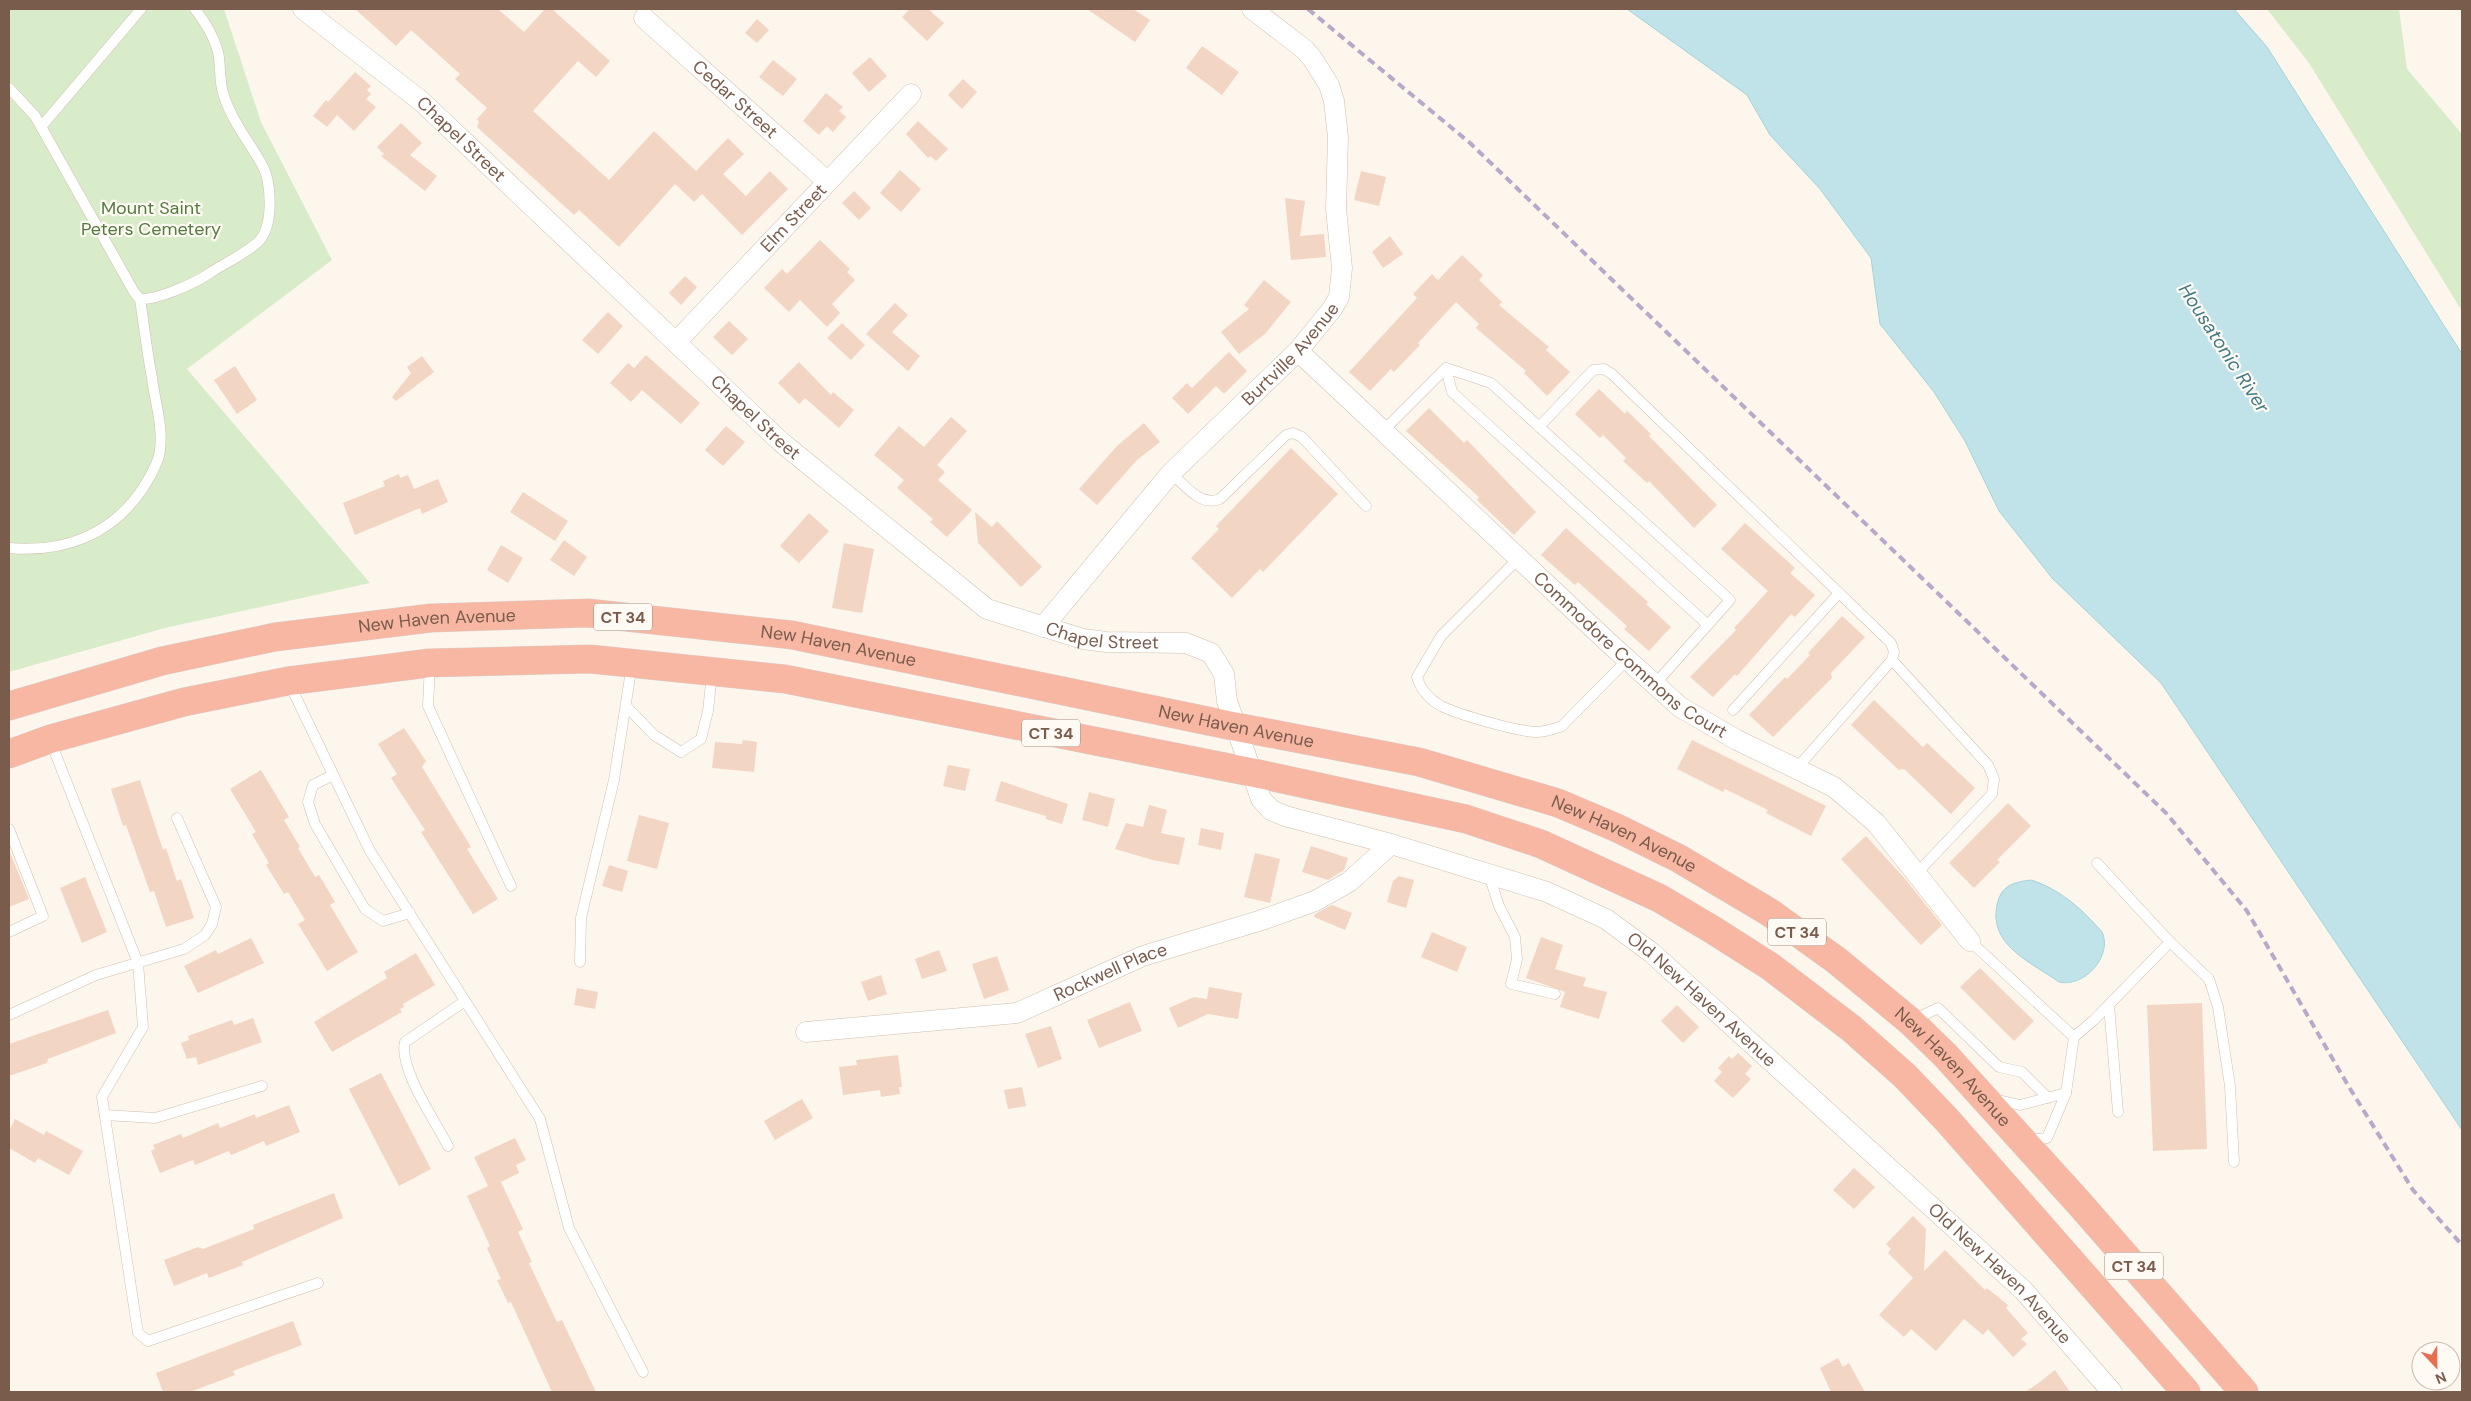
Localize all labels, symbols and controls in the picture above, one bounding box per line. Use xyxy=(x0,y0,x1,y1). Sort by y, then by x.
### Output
street label: Cedar Street xyxy=(687,55,783,144)
street label: Chapel Street xyxy=(411,91,511,187)
street label: Elm Street xyxy=(755,178,832,257)
park label: Mount Saint Peters Cemetery xyxy=(81,196,221,241)
water label: Housatonic River xyxy=(2173,279,2276,418)
street label: Burtville Avenue xyxy=(1236,299,1345,411)
street label: Chapel Street xyxy=(705,370,805,465)
street label: Commodore Commons Court xyxy=(1528,566,1732,744)
street label: New Haven Avenue xyxy=(357,603,516,639)
road number: CT 34 xyxy=(594,604,652,630)
street label: Chapel Street xyxy=(1043,616,1159,655)
street label: New Haven Avenue xyxy=(759,620,919,672)
street label: New Haven Avenue xyxy=(1156,699,1316,754)
road number: CT 34 xyxy=(1022,720,1080,746)
street label: New Haven Avenue xyxy=(1548,790,1701,879)
road number: CT 34 xyxy=(1768,919,1826,946)
street label: Old New Haven Avenue xyxy=(1622,927,1782,1072)
street label: Rockwell Place xyxy=(1050,937,1170,1007)
street label: New Haven Avenue xyxy=(1890,1001,2016,1132)
street label: Old New Haven Avenue xyxy=(1923,1197,2077,1349)
road number: CT 34 xyxy=(2105,1252,2163,1280)
north arrow xyxy=(2411,1341,2461,1391)
text: N xyxy=(2433,1368,2449,1388)

